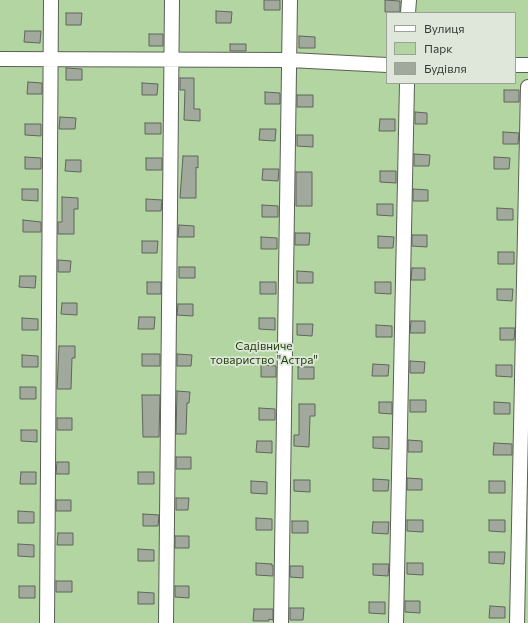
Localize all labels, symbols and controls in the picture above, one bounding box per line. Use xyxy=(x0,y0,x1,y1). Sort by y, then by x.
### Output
legend xyxy=(386,12,516,84)
text: Вулиця xyxy=(424,21,465,35)
text: Парк xyxy=(424,41,453,55)
text: Будівля xyxy=(424,61,467,75)
park label: Садівниче товариство "Астра" xyxy=(210,339,318,367)

